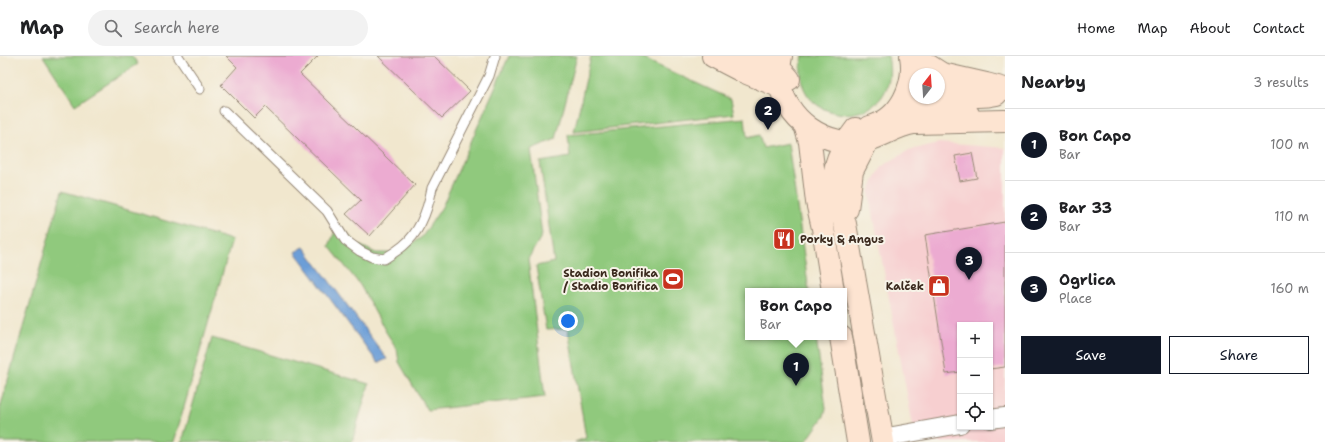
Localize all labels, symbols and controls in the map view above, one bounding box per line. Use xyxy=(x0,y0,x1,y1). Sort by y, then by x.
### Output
search box xyxy=(88,10,368,46)
text: Map xyxy=(20,15,64,40)
icon: search xyxy=(102,17,124,39)
text: Search here xyxy=(134,18,220,38)
text: Home xyxy=(1077,19,1116,37)
text: Map xyxy=(1138,19,1168,37)
text: About xyxy=(1190,19,1231,37)
text: Contact xyxy=(1253,19,1305,37)
north arrow xyxy=(909,68,945,104)
text: Nearby xyxy=(1021,71,1086,93)
text: 3 results xyxy=(1253,74,1309,91)
pin: 2 xyxy=(755,97,781,130)
text: Bon Capo xyxy=(1059,126,1131,146)
text: 1 xyxy=(1031,136,1037,153)
text: 100 m xyxy=(1270,136,1309,153)
text: Bar xyxy=(1059,146,1081,163)
text: Bar 33 xyxy=(1059,198,1112,218)
text: 2 xyxy=(1029,208,1039,225)
text: 110 m xyxy=(1274,208,1309,225)
text: Bar xyxy=(1059,218,1081,235)
restaurant icon: Porky & Angus xyxy=(771,226,797,252)
place label: Porky & Angus xyxy=(800,232,884,247)
pin: 3 xyxy=(956,247,982,280)
place label: Stadion Bonifika / Stadio Bonifica xyxy=(563,266,658,294)
sports icon: Stadion Bonifika / Stadio Bonifica xyxy=(660,266,686,292)
text: Ogrlica xyxy=(1059,270,1116,290)
shop icon: Kalček xyxy=(926,273,952,299)
place label: Kalček xyxy=(886,279,924,294)
text: 3 xyxy=(1029,280,1039,297)
text: 160 m xyxy=(1271,280,1309,297)
popup xyxy=(745,288,847,340)
text: Place xyxy=(1059,290,1092,307)
text: Bon Capo xyxy=(760,296,832,316)
your location xyxy=(558,311,578,331)
text: Bar xyxy=(760,316,781,333)
map controls xyxy=(957,322,993,430)
button: + xyxy=(957,322,993,358)
button: Save xyxy=(1021,336,1161,374)
button: Share xyxy=(1169,336,1309,374)
pin: 1 xyxy=(783,353,809,386)
button: − xyxy=(957,358,993,394)
button: locate xyxy=(957,394,993,430)

